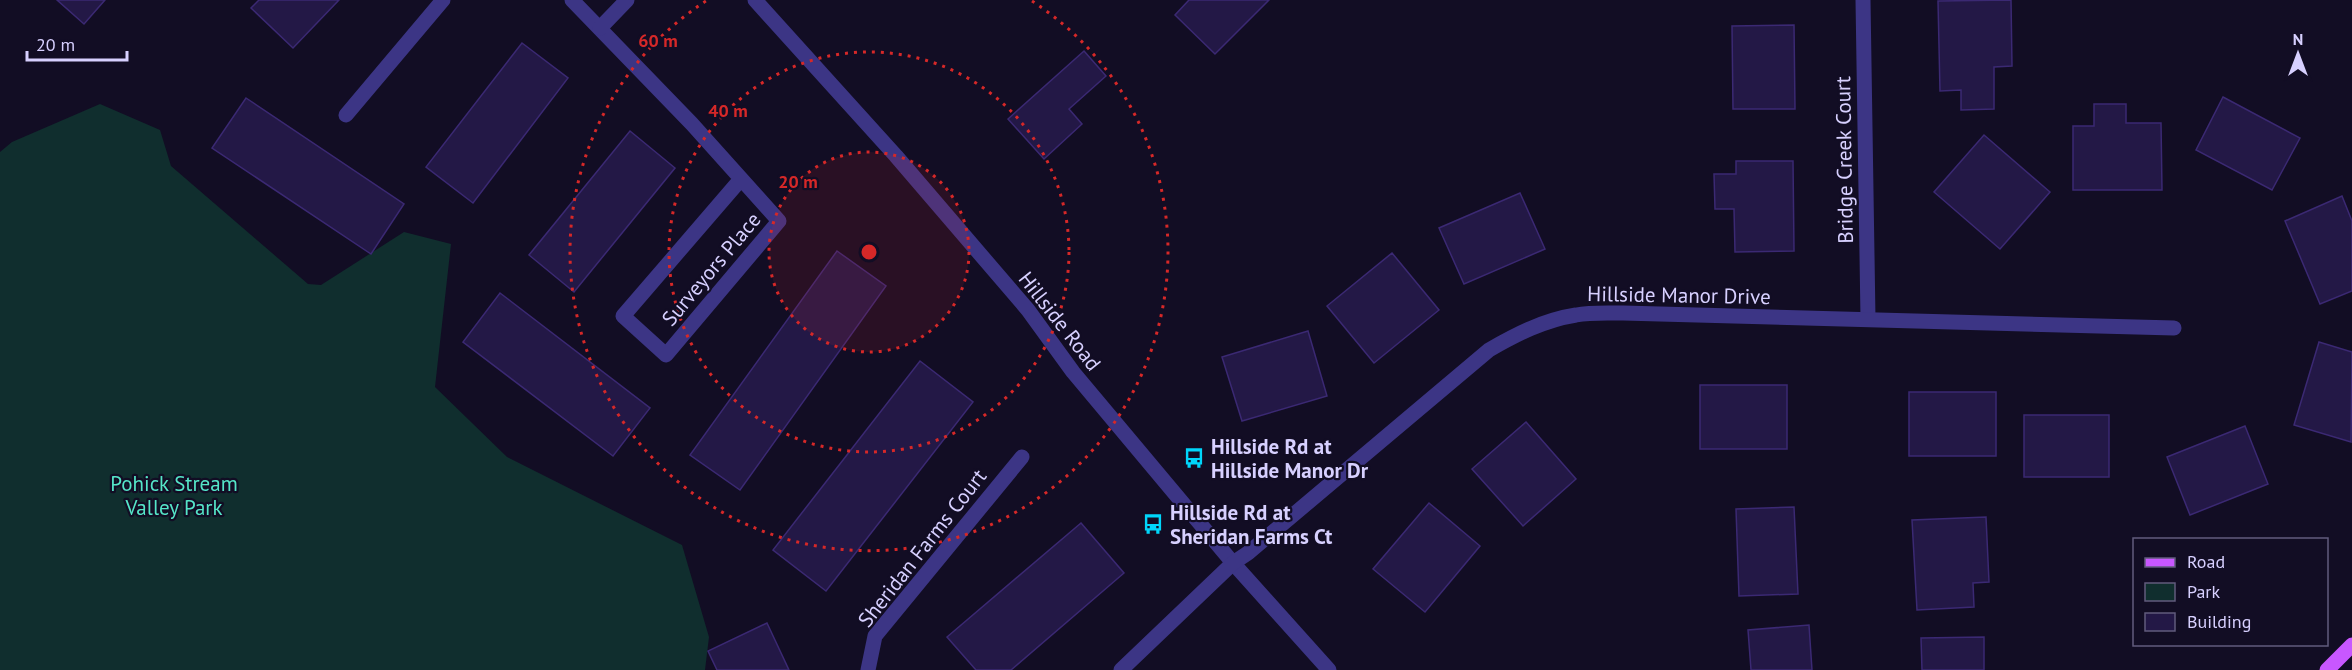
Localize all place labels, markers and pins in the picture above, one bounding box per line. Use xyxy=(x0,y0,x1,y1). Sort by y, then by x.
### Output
centre of rings xyxy=(859,242,879,262)
place label: Hillside Rd at Hillside Manor Dr xyxy=(1211,433,1369,484)
bus stop icon: Hillside Rd at Hillside Manor Dr xyxy=(1182,446,1206,470)
place label: Hillside Rd at Sheridan Farms Ct xyxy=(1170,499,1333,550)
bus stop icon: Hillside Rd at Sheridan Farms Ct xyxy=(1141,512,1165,536)

